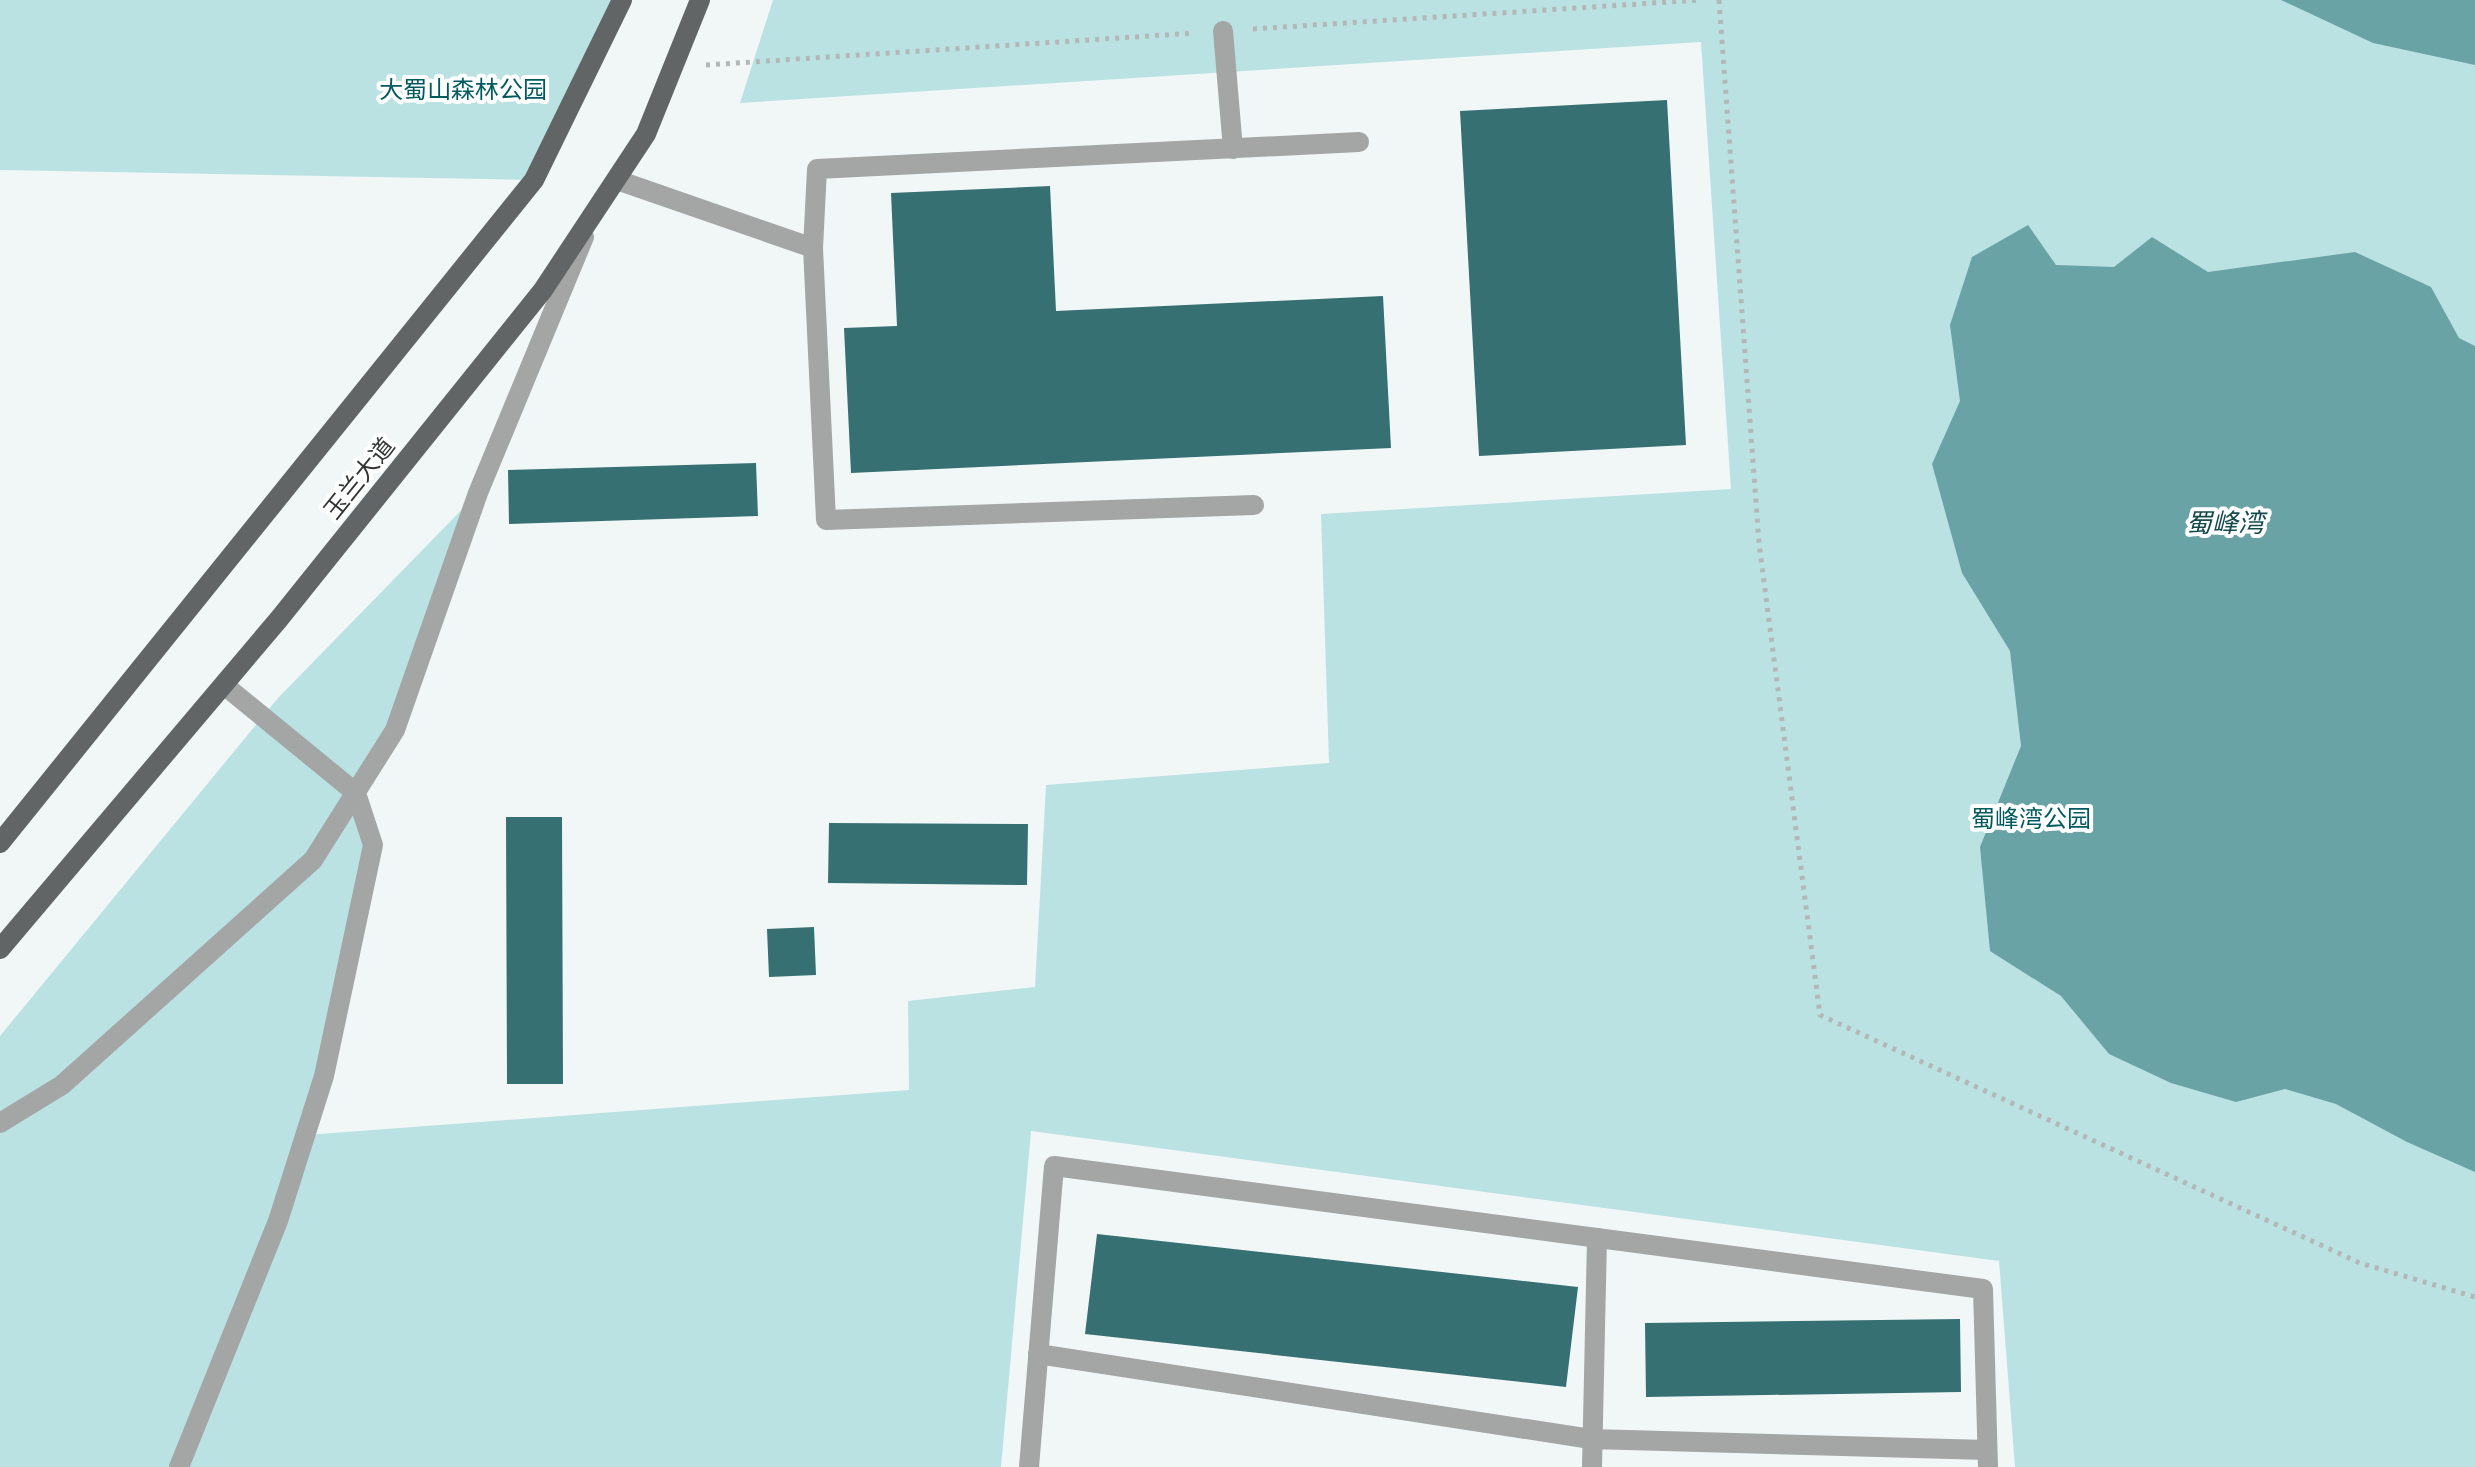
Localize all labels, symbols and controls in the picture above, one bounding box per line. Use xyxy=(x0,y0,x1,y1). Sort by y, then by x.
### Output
park label: 大蜀山森林公园 xyxy=(379,74,547,105)
street label: 玉兰大道 xyxy=(317,431,401,525)
water label: 蜀峰湾 xyxy=(2186,506,2268,539)
park label: 蜀峰湾公园 xyxy=(1971,803,2091,834)

